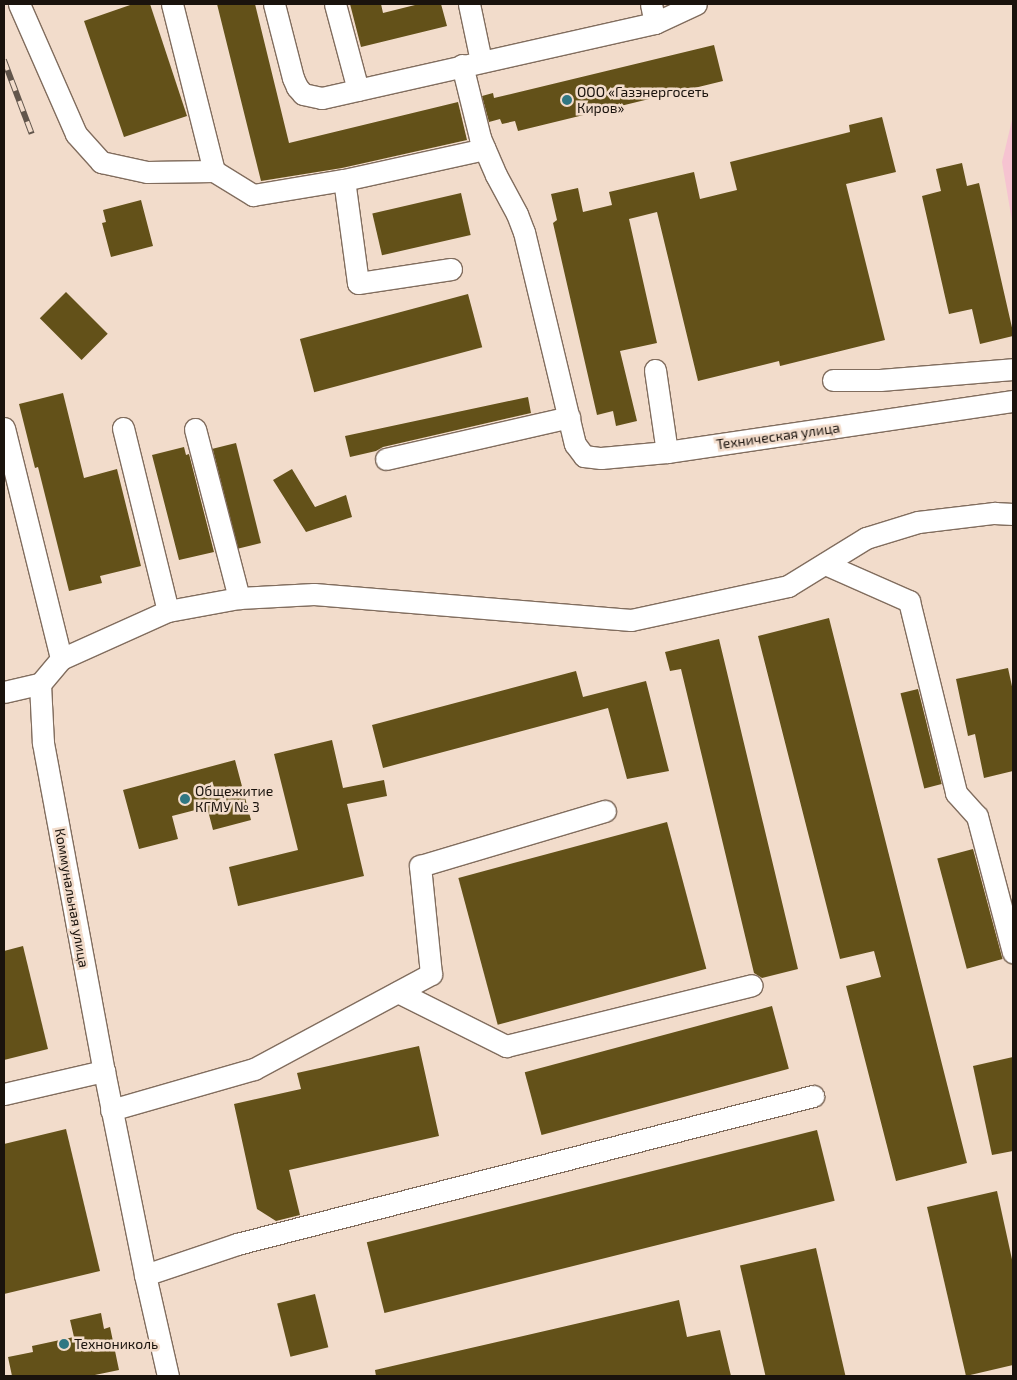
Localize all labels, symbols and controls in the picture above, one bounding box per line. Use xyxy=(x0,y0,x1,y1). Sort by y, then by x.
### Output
place label: ООО «Газэнергосеть Киров» xyxy=(577,84,709,116)
marker: ООО «Газэнергосеть Киров» xyxy=(561,94,573,106)
street label: Техническая улица xyxy=(715,419,841,453)
place label: Общежитие КГМУ № 3 xyxy=(195,783,273,816)
marker: Общежитие КГМУ № 3 xyxy=(179,793,191,805)
street label: Коммунальная улица xyxy=(51,827,93,969)
place label: Технониколь xyxy=(74,1336,158,1352)
marker: Технониколь xyxy=(58,1338,70,1350)

